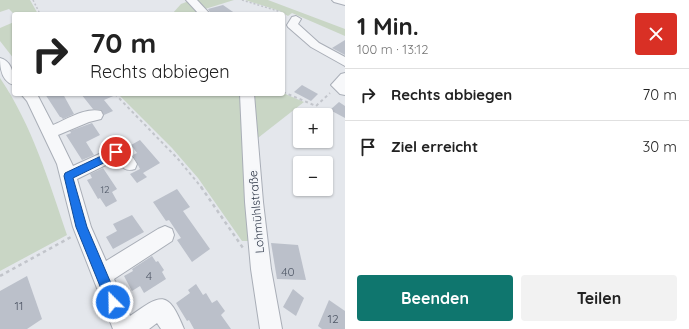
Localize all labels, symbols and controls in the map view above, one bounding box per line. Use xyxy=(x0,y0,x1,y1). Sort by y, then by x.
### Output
text: 1 Min. xyxy=(357,11,419,41)
button: close xyxy=(635,13,677,55)
text: 70 m xyxy=(90,25,156,60)
icon: right xyxy=(24,28,76,80)
text: 100 m · 13:12 xyxy=(357,41,428,57)
text: Rechts abbiegen xyxy=(90,60,230,83)
icon: right xyxy=(357,84,379,106)
text: Rechts abbiegen xyxy=(391,85,512,104)
text: 70 m xyxy=(643,85,677,104)
map controls xyxy=(293,108,333,196)
button: + xyxy=(293,108,333,148)
pin xyxy=(99,135,133,169)
icon: arrive xyxy=(357,136,379,158)
text: Ziel erreicht xyxy=(391,137,478,156)
text: 30 m xyxy=(642,137,677,156)
icon: arrive xyxy=(105,141,127,163)
button: − xyxy=(293,156,333,196)
street label: Lohmühlstraße xyxy=(245,170,267,254)
house number: 12 xyxy=(100,183,110,196)
house number: 40 xyxy=(281,264,295,279)
house number: 4 xyxy=(146,268,152,283)
button: Beenden xyxy=(357,275,513,321)
button: Teilen xyxy=(521,275,677,321)
position arrow xyxy=(92,281,134,323)
house number: 11 xyxy=(15,298,23,313)
house number: 12 xyxy=(327,311,339,326)

